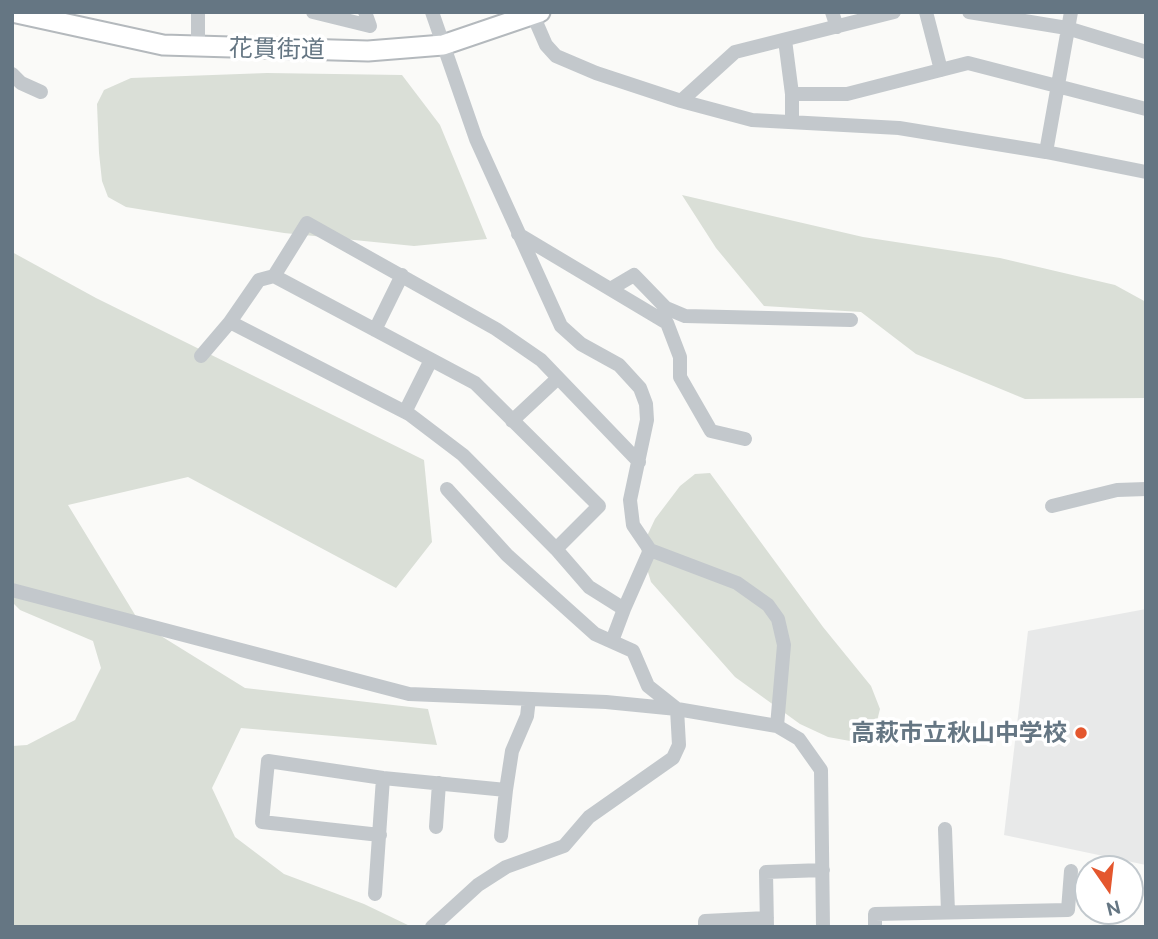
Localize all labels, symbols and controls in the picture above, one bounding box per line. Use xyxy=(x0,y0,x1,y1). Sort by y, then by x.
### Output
street label: 花貫街道 xyxy=(229,34,325,64)
place label: 高萩市立秋山中学校 xyxy=(851,719,1067,747)
marker: 高萩市立秋山中学校 xyxy=(1073,725,1089,741)
north arrow xyxy=(1074,855,1144,925)
text: N xyxy=(1104,896,1123,921)

